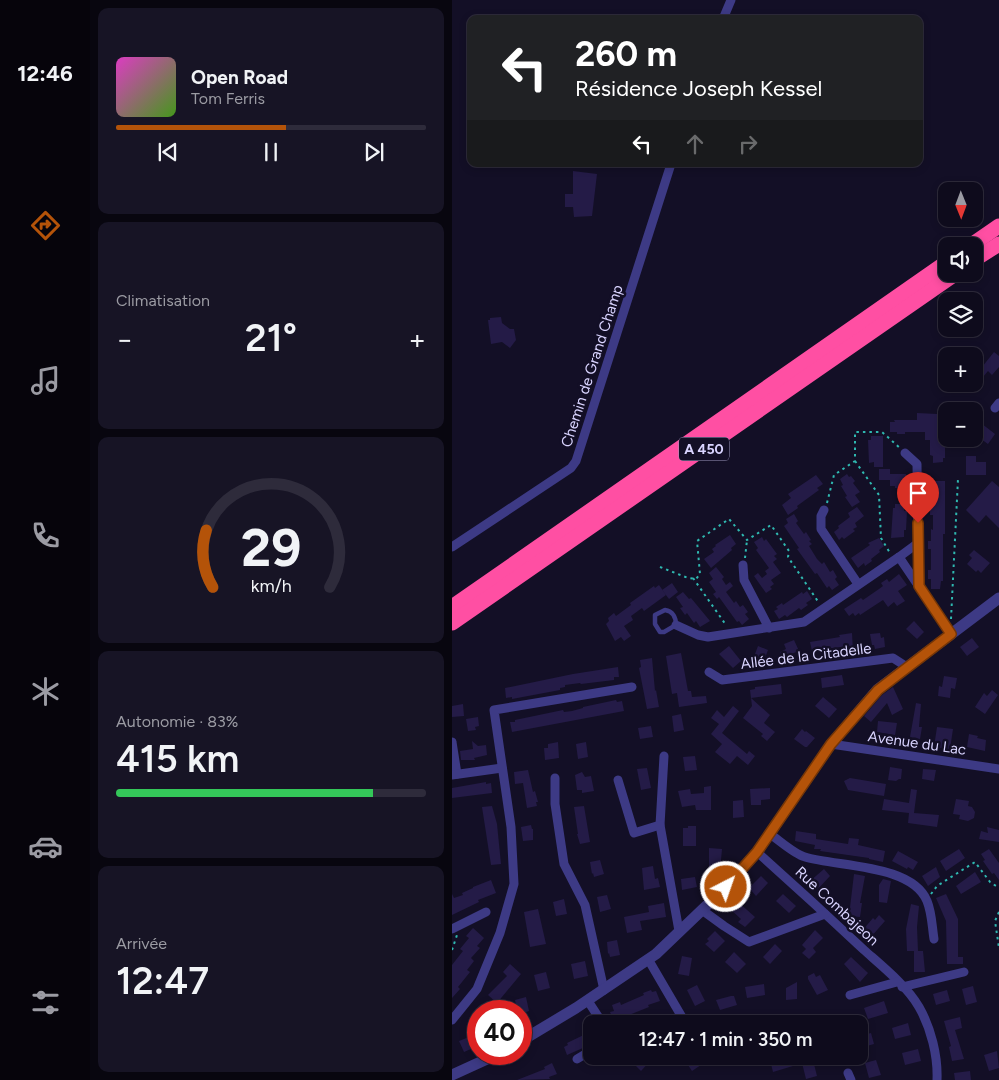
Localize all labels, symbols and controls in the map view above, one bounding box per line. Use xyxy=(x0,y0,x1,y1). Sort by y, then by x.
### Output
text: 260 m xyxy=(575,33,677,75)
icon: left xyxy=(492,35,557,100)
text: 12:46 xyxy=(17,60,73,87)
text: Open Road xyxy=(191,66,288,89)
text: Résidence Joseph Kessel xyxy=(575,75,822,102)
text: Tom Ferris xyxy=(191,89,265,108)
icon: left xyxy=(628,130,656,158)
icon: ahead xyxy=(681,130,709,158)
icon: right xyxy=(734,130,762,158)
icon: previous xyxy=(154,138,182,166)
icon: pause xyxy=(257,138,285,166)
icon: next xyxy=(360,138,388,166)
north arrow xyxy=(938,182,983,228)
map controls xyxy=(938,182,983,447)
icon: directions xyxy=(28,208,63,243)
button: sound xyxy=(938,237,983,282)
street label: Chemin de Grand Champ xyxy=(557,282,627,450)
text: Climatisation xyxy=(116,291,210,310)
button: layers xyxy=(938,292,983,337)
text: 21° xyxy=(245,315,297,361)
text: − xyxy=(116,322,133,356)
text: + xyxy=(409,322,426,356)
button: + xyxy=(938,347,983,392)
icon: music xyxy=(28,363,63,398)
button: − xyxy=(938,402,983,447)
road number: A 450 xyxy=(679,438,729,460)
pin xyxy=(897,472,939,523)
icon: arrive xyxy=(904,479,932,507)
text: 29 xyxy=(241,517,301,579)
icon: phone xyxy=(28,518,63,553)
text: km/h xyxy=(251,575,291,596)
street label: Allée de la Citadelle xyxy=(740,639,872,673)
icon: climate xyxy=(28,674,63,709)
text: Autonomie · 83% xyxy=(116,712,238,731)
street label: Avenue du Lac xyxy=(867,727,967,759)
text: 415 km xyxy=(116,736,239,782)
icon: car xyxy=(28,829,63,864)
position arrow xyxy=(699,860,751,912)
street label: Rue Combajeon xyxy=(791,863,883,949)
text: Arrivée xyxy=(116,934,167,953)
text: 12:47 xyxy=(116,958,209,1004)
icon: filters xyxy=(28,985,63,1020)
speed limit sign: 40 xyxy=(467,1000,532,1065)
text: 12:47 · 1 min · 350 m xyxy=(639,1028,812,1051)

